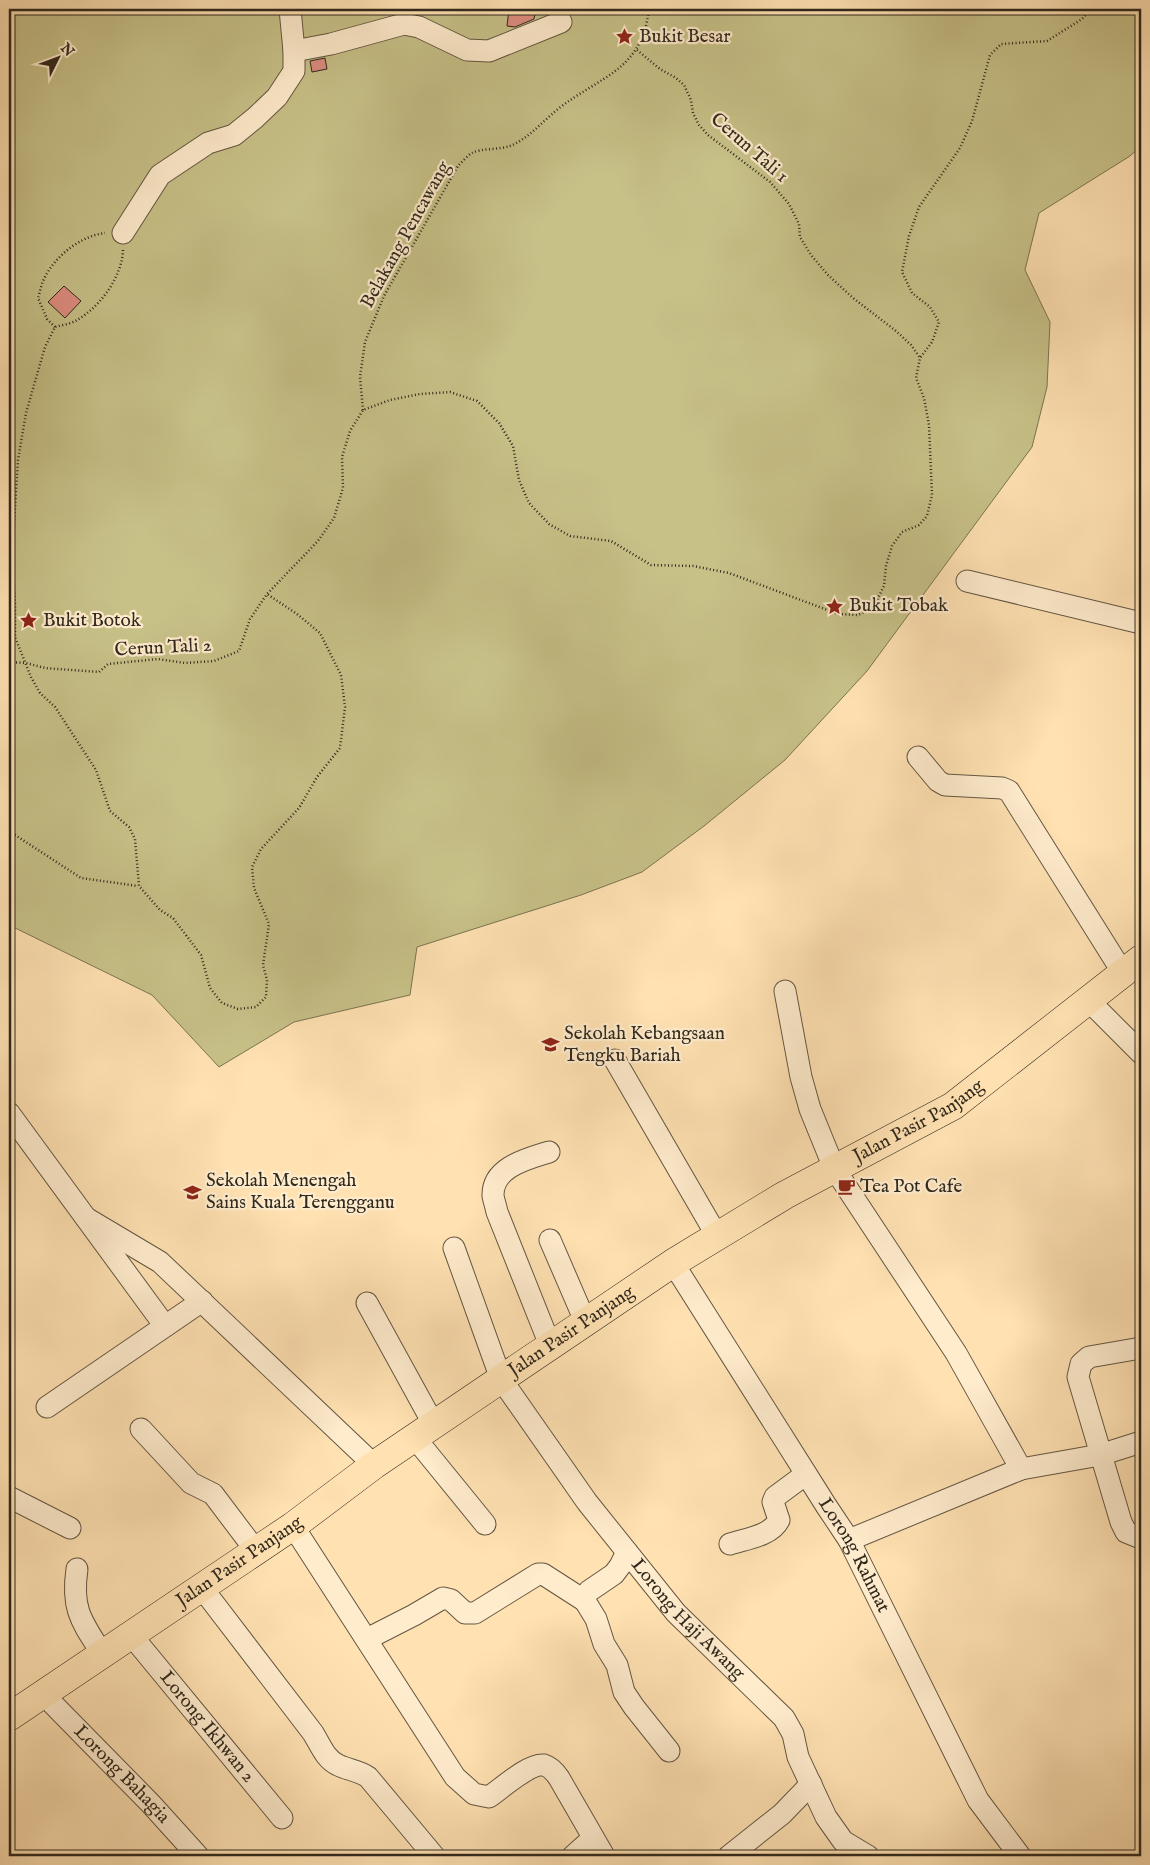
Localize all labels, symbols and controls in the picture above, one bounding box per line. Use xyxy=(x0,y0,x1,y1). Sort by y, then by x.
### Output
place label: Bukit Besar xyxy=(639,25,730,49)
place icon: Bukit Besar xyxy=(615,27,635,47)
north arrow xyxy=(32,32,82,82)
text: N xyxy=(56,39,78,60)
street label: Cerun Tali 1 xyxy=(705,108,793,188)
street label: Belakang Pencawang xyxy=(356,157,457,313)
place label: Bukit Tobak xyxy=(849,594,949,618)
place icon: Bukit Tobak xyxy=(825,596,845,616)
place label: Bukit Botok xyxy=(43,609,142,633)
place icon: Bukit Botok xyxy=(19,611,39,631)
street label: Cerun Tali 2 xyxy=(114,633,212,663)
place label: Sekolah Kebangsaan Tengku Bariah xyxy=(564,1022,725,1068)
school or university icon: Sekolah Kebangsaan Tengku Bariah xyxy=(540,1035,560,1055)
street label: Jalan Pasir Panjang xyxy=(847,1074,989,1170)
place label: Sekolah Menengah Sains Kuala Terengganu xyxy=(206,1169,395,1215)
place label: Tea Pot Cafe xyxy=(860,1175,962,1199)
cafe icon: Tea Pot Cafe xyxy=(836,1177,856,1197)
school or university icon: Sekolah Menengah Sains Kuala Terengganu xyxy=(182,1182,202,1202)
street label: Jalan Pasir Panjang xyxy=(502,1280,640,1384)
street label: Lorong Rahmat xyxy=(812,1493,895,1617)
street label: Jalan Pasir Panjang xyxy=(170,1510,308,1614)
street label: Lorong Haji Awang xyxy=(625,1554,750,1686)
street label: Lorong Ikhwan 2 xyxy=(154,1666,260,1788)
street label: Lorong Bahagia xyxy=(68,1720,175,1829)

